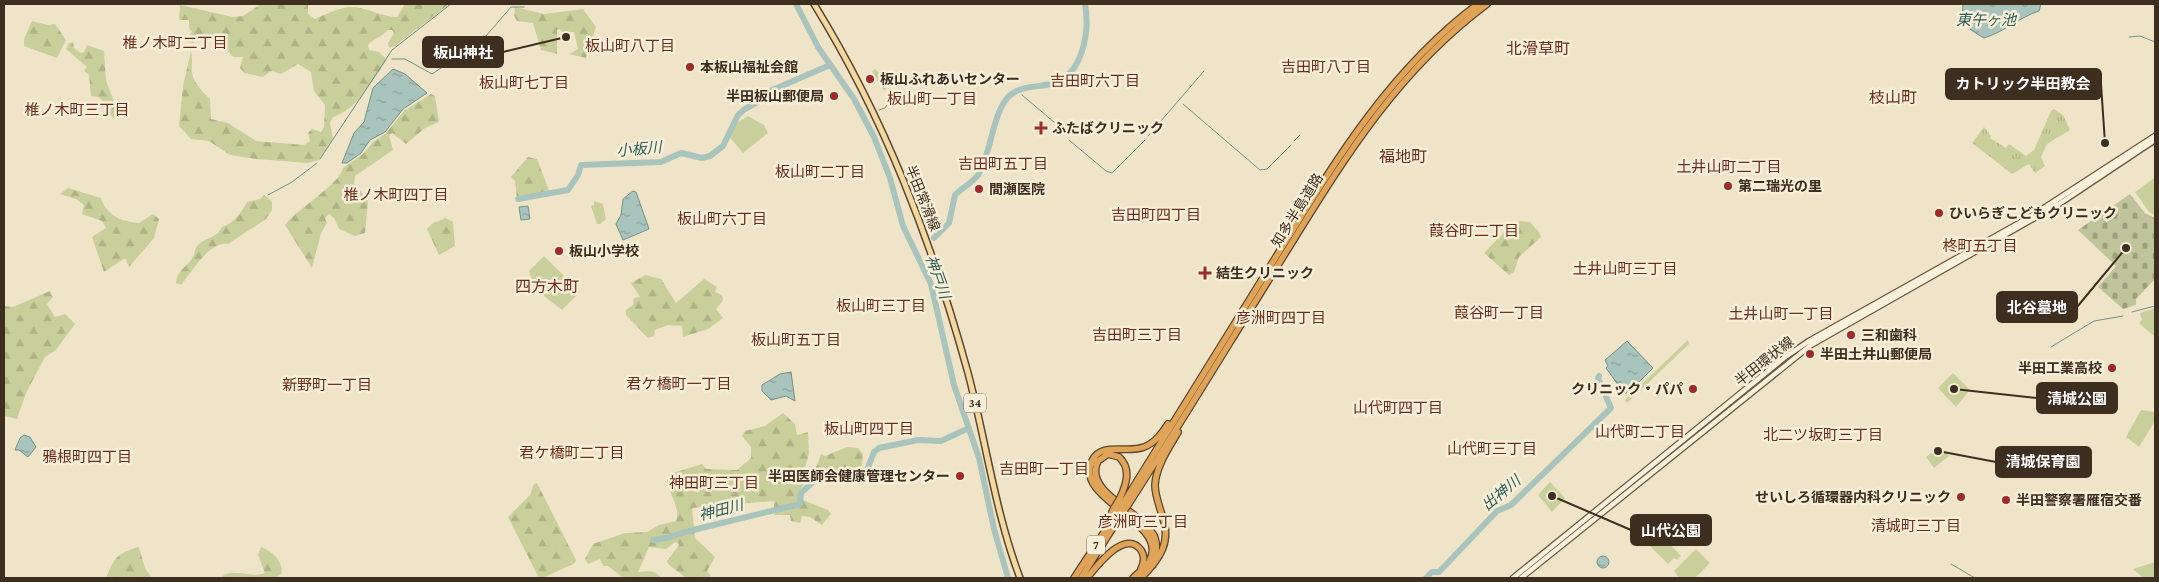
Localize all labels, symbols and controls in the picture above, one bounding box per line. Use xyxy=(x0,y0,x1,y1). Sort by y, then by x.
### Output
water label: 東午ヶ池 xyxy=(1956,12,2018,28)
district label: 椎ノ木町二丁目 xyxy=(122,35,228,51)
callout: 板山神社 xyxy=(423,37,503,67)
district label: 板山町八丁目 xyxy=(585,38,675,54)
district label: 北滑草町 xyxy=(1506,40,1570,57)
text: 板山神社 xyxy=(433,44,493,61)
place label: 本板山福祉会館 xyxy=(700,59,798,75)
district label: 吉田町八丁目 xyxy=(1281,59,1371,75)
marker: 本板山福祉会館 xyxy=(684,61,696,73)
callout: カトリック半田教会 xyxy=(1946,69,2101,99)
place label: 板山ふれあいセンター xyxy=(880,71,1020,87)
marker: 板山ふれあいセンター xyxy=(864,73,876,85)
district label: 吉田町六丁目 xyxy=(1050,73,1140,89)
district label: 板山町七丁目 xyxy=(479,75,569,91)
text: カトリック半田教会 xyxy=(1955,76,2091,92)
place label: 半田板山郵便局 xyxy=(726,88,824,104)
district label: 枝山町 xyxy=(1869,89,1917,106)
marker: 半田板山郵便局 xyxy=(828,90,840,102)
district label: 板山町一丁目 xyxy=(887,91,977,107)
district label: 椎ノ木町三丁目 xyxy=(24,102,130,118)
place label: ふたばクリニック xyxy=(1052,120,1164,136)
marker: ふたばクリニック xyxy=(1034,121,1048,135)
water label: 小板川 xyxy=(616,139,664,159)
district label: 福地町 xyxy=(1379,148,1427,165)
district label: 吉田町五丁目 xyxy=(958,156,1048,172)
district label: 土井山町二丁目 xyxy=(1676,158,1782,175)
street label: 半田常滑線 xyxy=(902,163,944,233)
district label: 板山町二丁目 xyxy=(775,164,865,180)
street label: 知多半島道路 xyxy=(1268,170,1326,250)
place label: 第二瑞光の里 xyxy=(1738,178,1822,194)
marker: 第二瑞光の里 xyxy=(1722,180,1734,192)
place label: 間瀬医院 xyxy=(989,181,1045,197)
marker: 間瀬医院 xyxy=(973,183,985,195)
district label: 椎ノ木町四丁目 xyxy=(343,187,449,203)
place label: ひいらぎこどもクリニック xyxy=(1949,205,2117,221)
district label: 吉田町四丁目 xyxy=(1111,207,1201,223)
marker: ひいらぎこどもクリニック xyxy=(1933,207,1945,219)
district label: 板山町六丁目 xyxy=(677,211,767,227)
district label: 葭谷町二丁目 xyxy=(1429,223,1519,239)
district label: 柊町五丁目 xyxy=(1942,238,2018,254)
place label: 板山小学校 xyxy=(569,243,639,259)
marker: 板山小学校 xyxy=(553,245,565,257)
water label: 神戸川 xyxy=(923,253,954,303)
district label: 土井山町三丁目 xyxy=(1572,260,1678,277)
place label: 結生クリニック xyxy=(1216,265,1314,281)
marker: 結生クリニック xyxy=(1198,266,1212,280)
district label: 四方木町 xyxy=(515,278,579,295)
callout: 北谷墓地 xyxy=(1997,292,2077,322)
district label: 板山町三丁目 xyxy=(836,298,926,314)
text: 北谷墓地 xyxy=(2007,300,2067,316)
district label: 葭谷町一丁目 xyxy=(1454,305,1544,321)
district label: 土井山町一丁目 xyxy=(1728,305,1834,322)
district label: 彦洲町四丁目 xyxy=(1236,309,1326,326)
district label: 吉田町三丁目 xyxy=(1092,327,1182,343)
place label: 三和歯科 xyxy=(1861,327,1917,343)
marker: 三和歯科 xyxy=(1845,329,1857,341)
district label: 板山町五丁目 xyxy=(751,332,841,348)
street label: 半田環状線 xyxy=(1731,333,1797,389)
place label: 半田土井山郵便局 xyxy=(1820,346,1932,362)
marker: 半田土井山郵便局 xyxy=(1804,348,1816,360)
place label: 半田工業高校 xyxy=(2018,360,2102,376)
marker: 半田工業高校 xyxy=(2106,362,2118,374)
district label: 君ケ橋町一丁目 xyxy=(626,376,732,392)
district label: 新野町一丁目 xyxy=(282,377,372,393)
place label: クリニック・パパ xyxy=(1571,381,1683,397)
marker: クリニック・パパ xyxy=(1687,383,1699,395)
callout: 清城公園 xyxy=(2037,383,2117,413)
text: 清城公園 xyxy=(2047,390,2107,407)
road number: 34 xyxy=(964,393,986,412)
district label: 山代町四丁目 xyxy=(1353,399,1443,416)
district label: 板山町四丁目 xyxy=(824,421,914,437)
district label: 山代町二丁目 xyxy=(1595,423,1685,440)
district label: 北二ツ坂町三丁目 xyxy=(1763,426,1883,443)
district label: 山代町三丁目 xyxy=(1447,440,1537,457)
district label: 君ケ橋町二丁目 xyxy=(519,445,625,461)
callout: 清城保育園 xyxy=(1996,447,2091,477)
district label: 鴉根町四丁目 xyxy=(42,449,132,465)
text: 清城保育園 xyxy=(2005,453,2081,470)
district label: 吉田町一丁目 xyxy=(999,461,1089,477)
place label: 半田医師会健康管理センター xyxy=(768,468,950,484)
marker: 半田医師会健康管理センター xyxy=(954,470,966,482)
water label: 出神川 xyxy=(1479,471,1525,514)
district label: 神田町三丁目 xyxy=(669,475,759,491)
place label: せいしろ循環器内科クリニック xyxy=(1755,489,1951,505)
marker: せいしろ循環器内科クリニック xyxy=(1955,491,1967,503)
place label: 半田警察署雁宿交番 xyxy=(2016,492,2142,508)
marker: 半田警察署雁宿交番 xyxy=(2000,494,2012,506)
water label: 神田川 xyxy=(697,496,747,523)
district label: 彦洲町三丁目 xyxy=(1098,513,1188,530)
callout: 山代公園 xyxy=(1631,515,1711,545)
district label: 清城町三丁目 xyxy=(1871,518,1961,534)
text: 山代公園 xyxy=(1641,522,1701,539)
road number: 7 xyxy=(1087,536,1105,554)

